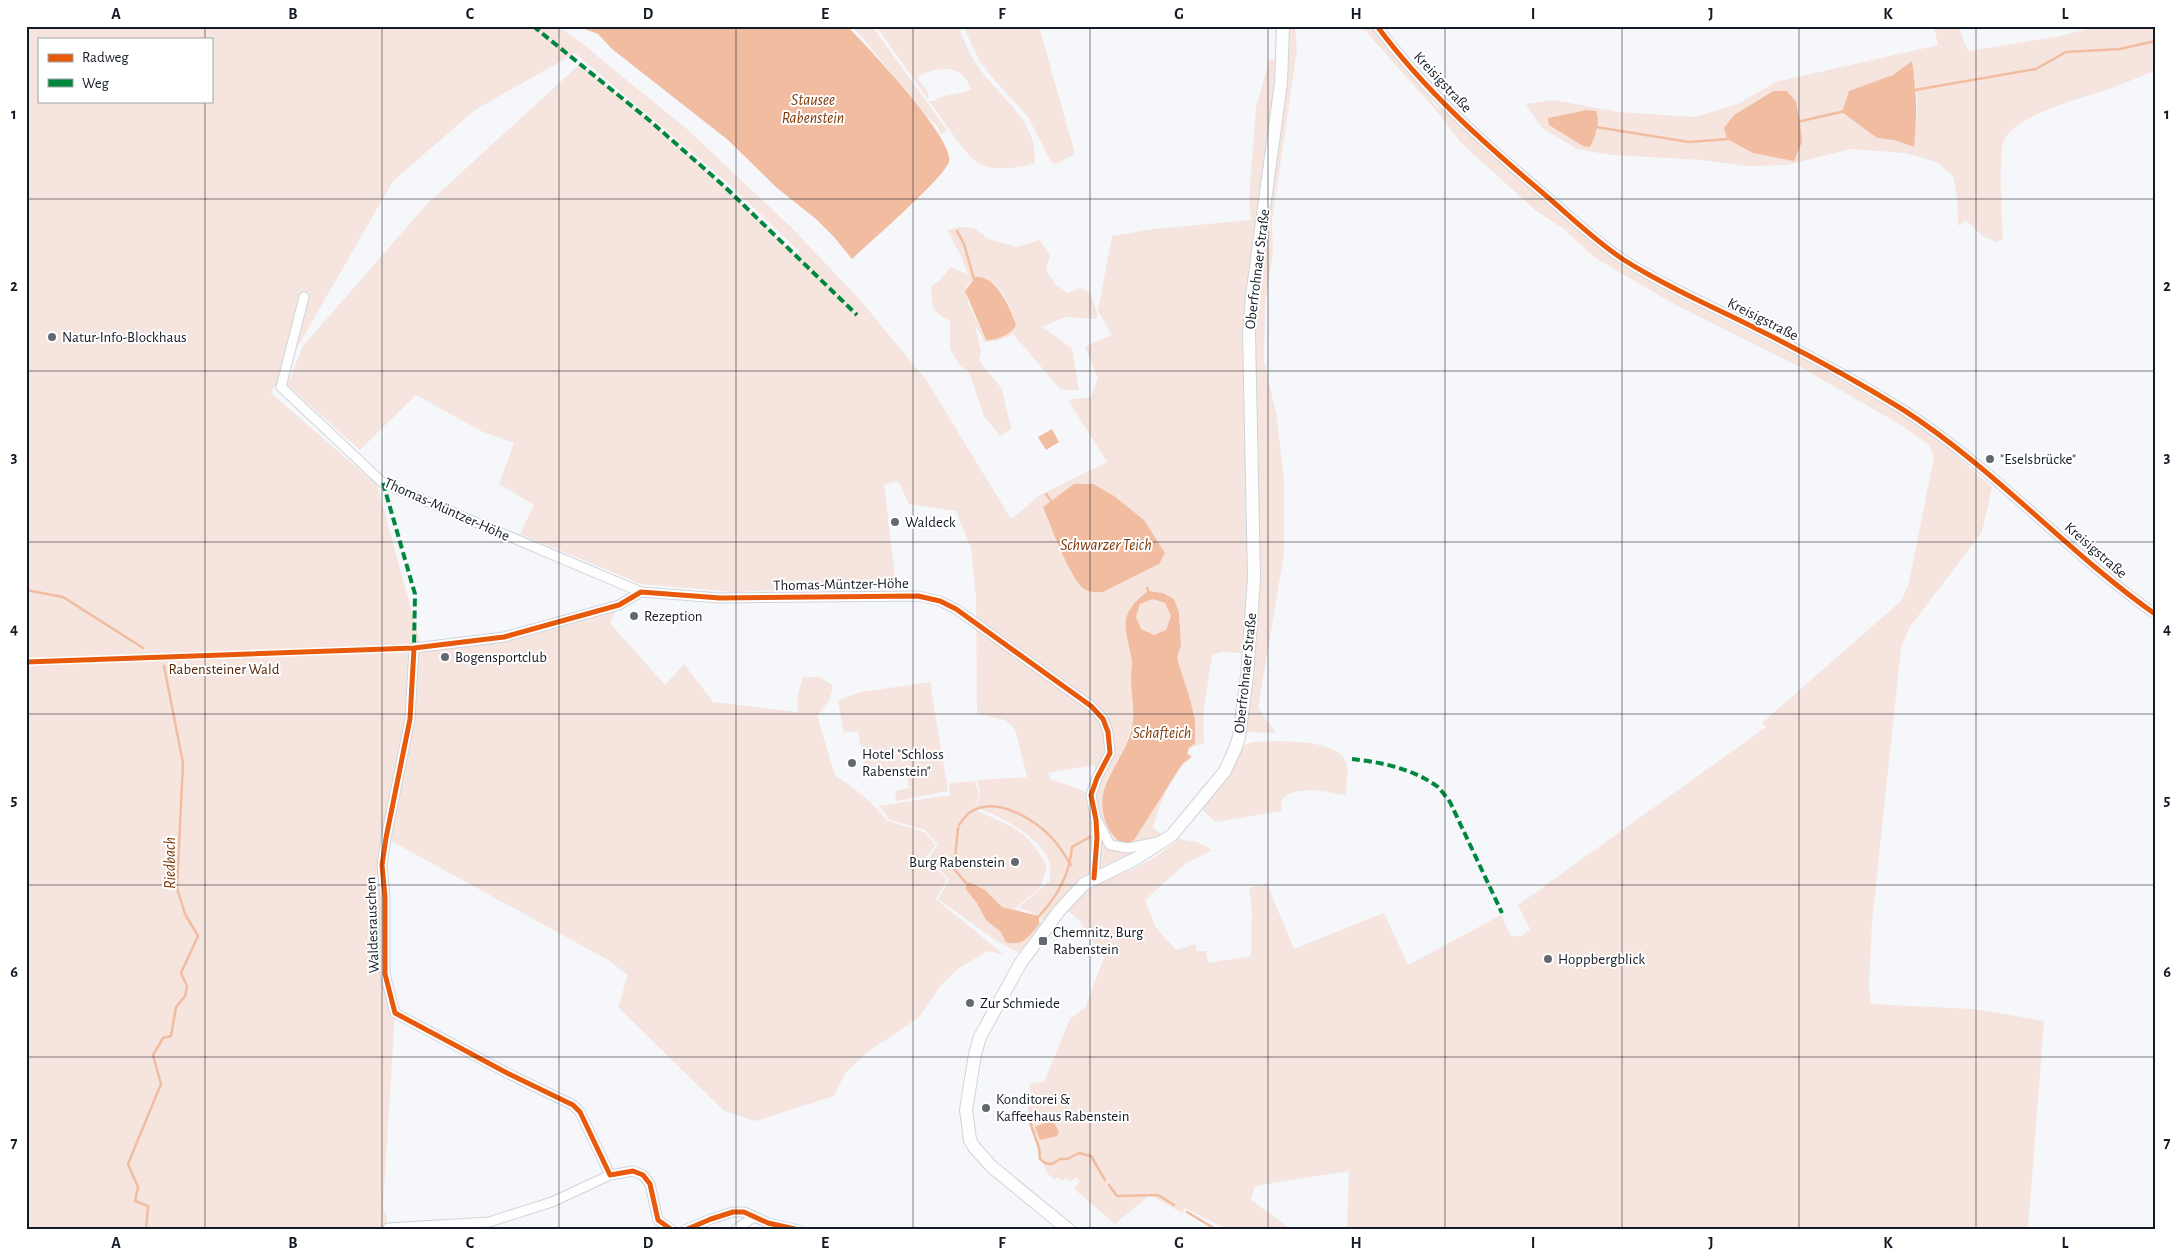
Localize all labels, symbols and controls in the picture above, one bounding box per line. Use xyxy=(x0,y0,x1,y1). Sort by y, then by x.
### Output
text: A xyxy=(111,6,121,22)
text: B xyxy=(288,6,298,22)
text: C xyxy=(466,6,475,22)
text: D xyxy=(643,6,654,22)
text: E xyxy=(821,6,829,22)
text: F xyxy=(998,6,1006,22)
text: G xyxy=(1174,6,1184,22)
text: H xyxy=(1350,6,1362,22)
text: I xyxy=(1531,6,1535,22)
text: J xyxy=(1708,6,1714,22)
text: K xyxy=(1883,6,1893,22)
text: L xyxy=(2062,6,2069,22)
legend xyxy=(38,38,212,102)
street label: Kreisigstraße xyxy=(1411,49,1474,116)
text: Radweg xyxy=(82,50,129,65)
text: Weg xyxy=(82,76,110,91)
water label: Stausee Rabenstein xyxy=(782,92,844,126)
text: 1 xyxy=(11,106,17,122)
text: 1 xyxy=(2164,106,2170,122)
street label: Oberfrohnaer Straße xyxy=(1243,208,1272,330)
text: 2 xyxy=(10,278,18,294)
text: 2 xyxy=(2163,278,2171,294)
street label: Kreisigstraße xyxy=(1725,295,1801,344)
place label: Natur-Info-Blockhaus xyxy=(62,330,187,345)
marker: Natur-Info-Blockhaus xyxy=(46,331,58,343)
text: 3 xyxy=(11,449,18,465)
text: 3 xyxy=(2164,449,2171,465)
place label: "Eselsbrücke" xyxy=(2000,452,2076,467)
marker: "Eselsbrücke" xyxy=(1984,453,1996,465)
street label: Thomas-Müntzer-Höhe xyxy=(382,475,512,544)
place label: Waldeck xyxy=(905,515,956,530)
marker: Waldeck xyxy=(889,516,901,528)
street label: Kreisigstraße xyxy=(2062,519,2130,581)
water label: Schwarzer Teich xyxy=(1060,537,1152,553)
street label: Thomas-Müntzer-Höhe xyxy=(773,576,909,593)
place label: Rezeption xyxy=(644,609,703,624)
marker: Rezeption xyxy=(628,610,640,622)
street label: Oberfrohnaer Straße xyxy=(1232,612,1259,734)
text: 4 xyxy=(10,621,18,637)
text: 4 xyxy=(2163,621,2171,637)
place label: Bogensportclub xyxy=(455,650,547,665)
marker: Bogensportclub xyxy=(439,651,451,663)
park label: Rabensteiner Wald xyxy=(169,662,280,677)
water label: Schafteich xyxy=(1133,725,1191,741)
place label: Hotel "Schloss Rabenstein" xyxy=(862,747,944,779)
marker: Hotel "Schloss Rabenstein" xyxy=(846,757,858,769)
text: 5 xyxy=(11,792,18,808)
text: 5 xyxy=(2164,792,2171,808)
water label: Riedbach xyxy=(162,837,178,889)
place label: Burg Rabenstein xyxy=(909,855,1005,870)
marker: Burg Rabenstein xyxy=(1009,856,1021,868)
street label: Waldesrauschen xyxy=(363,876,382,973)
place label: Chemnitz, Burg Rabenstein xyxy=(1053,925,1144,957)
marker: Chemnitz, Burg Rabenstein xyxy=(1037,935,1049,947)
place label: Hoppbergblick xyxy=(1558,952,1645,967)
marker: Hoppbergblick xyxy=(1542,953,1554,965)
text: 6 xyxy=(10,964,18,980)
text: 6 xyxy=(2163,964,2171,980)
place label: Zur Schmiede xyxy=(980,996,1060,1011)
marker: Zur Schmiede xyxy=(964,997,976,1009)
place label: Konditorei & Kaffeehaus Rabenstein xyxy=(996,1092,1130,1124)
marker: Konditorei & Kaffeehaus Rabenstein xyxy=(980,1102,992,1114)
text: 7 xyxy=(11,1135,18,1151)
text: 7 xyxy=(2164,1135,2171,1151)
text: A xyxy=(111,1235,121,1251)
text: B xyxy=(288,1235,298,1251)
text: C xyxy=(466,1235,475,1251)
text: D xyxy=(643,1235,654,1251)
text: E xyxy=(821,1235,829,1251)
text: F xyxy=(998,1235,1006,1251)
text: G xyxy=(1174,1235,1184,1251)
text: H xyxy=(1350,1235,1362,1251)
text: I xyxy=(1531,1235,1535,1251)
text: J xyxy=(1708,1235,1714,1251)
text: K xyxy=(1883,1235,1893,1251)
text: L xyxy=(2062,1235,2069,1251)

